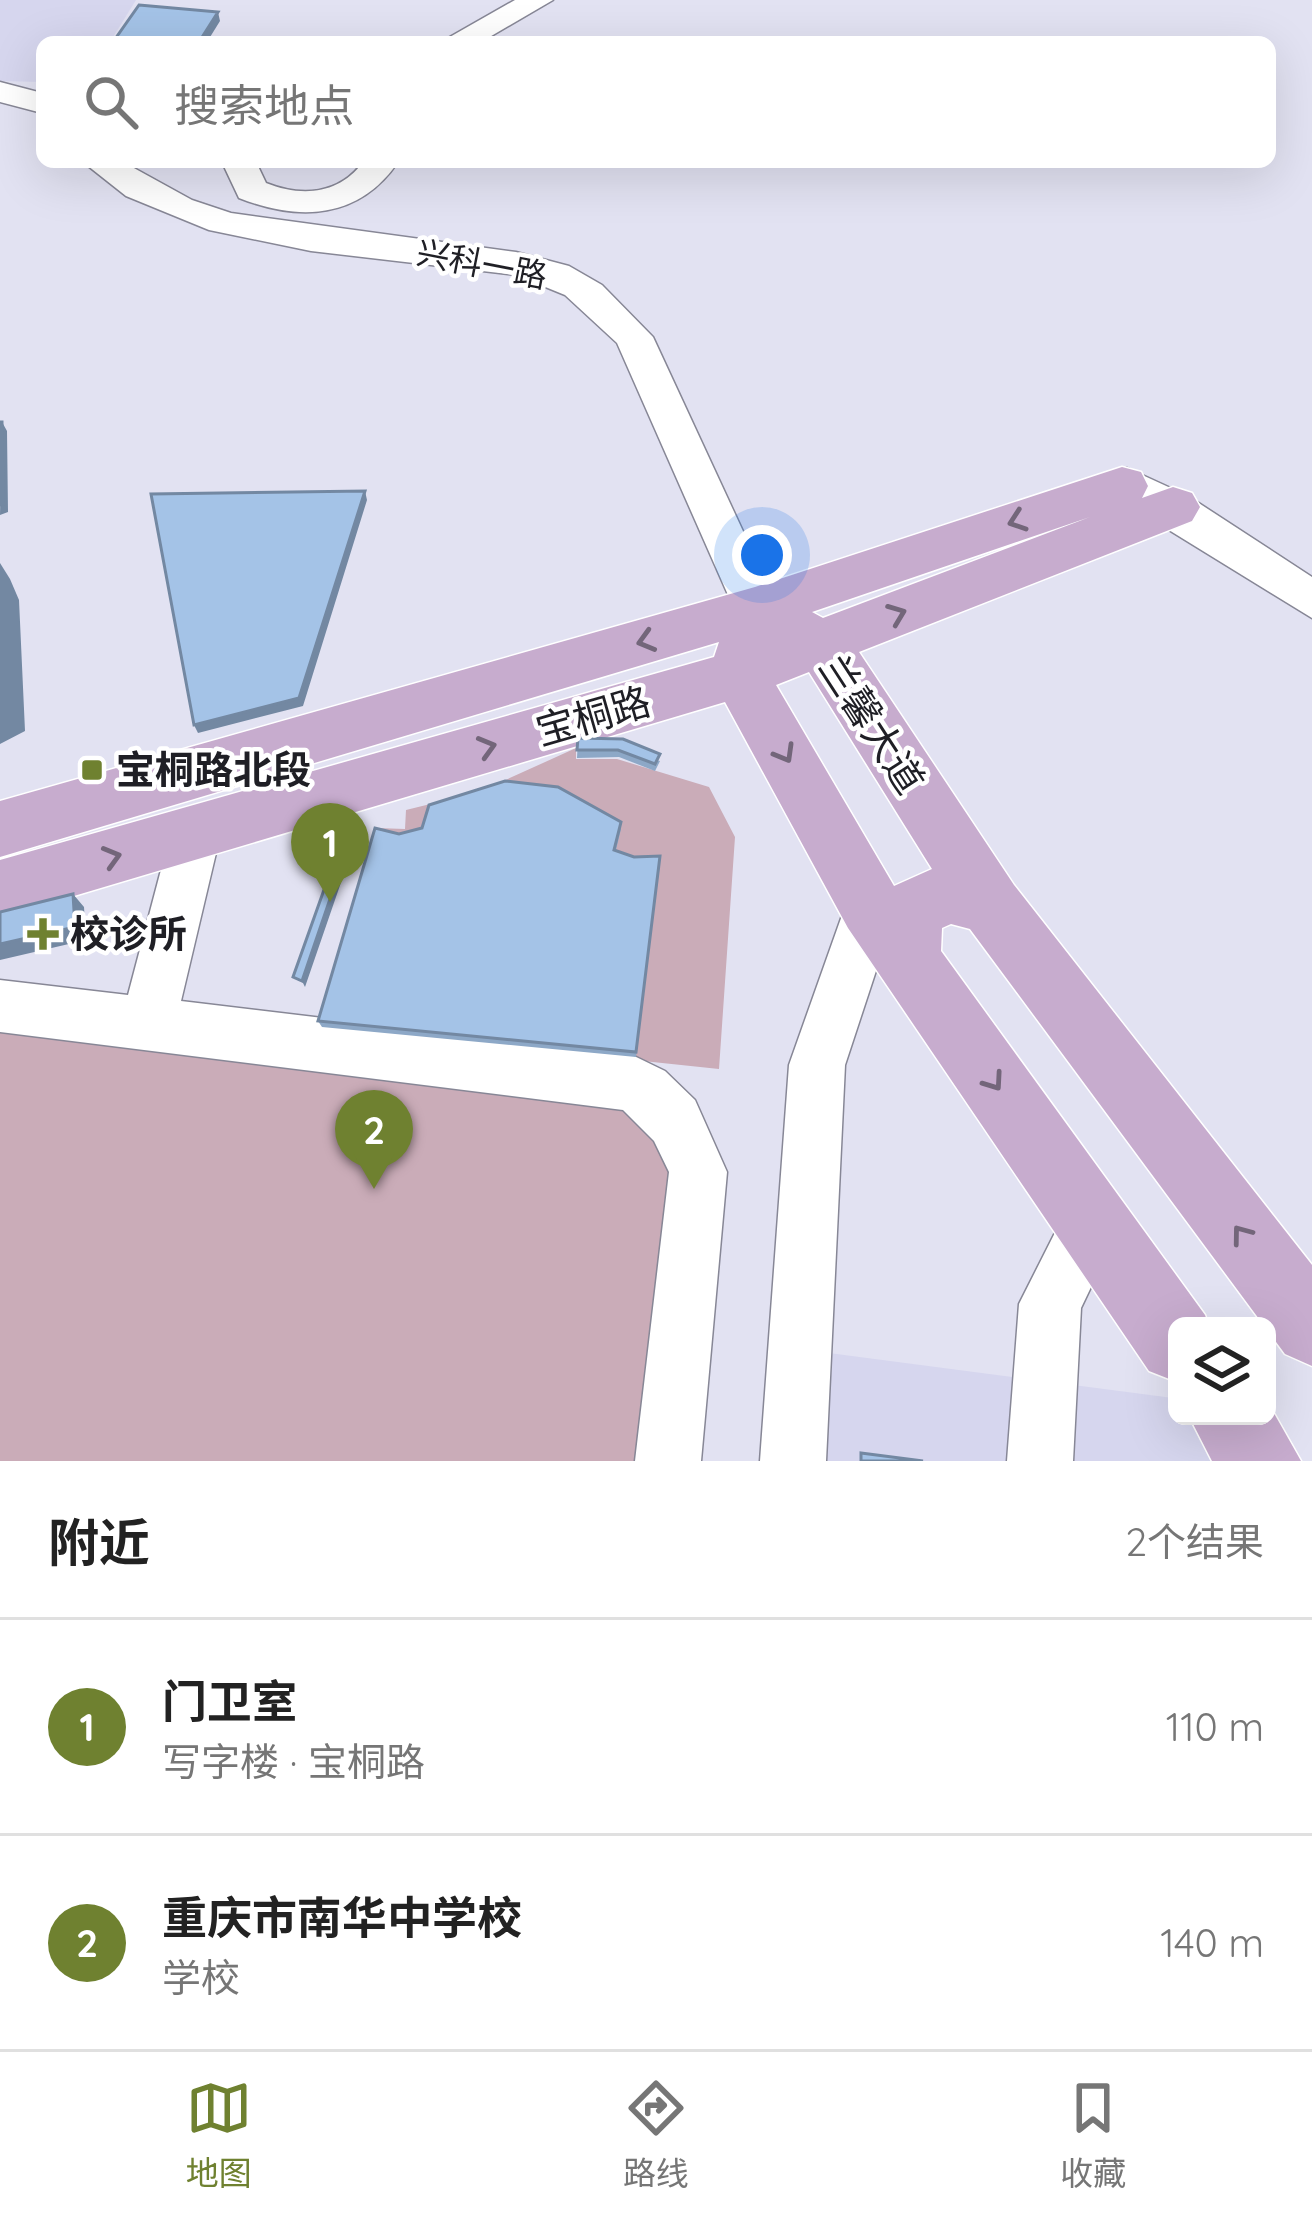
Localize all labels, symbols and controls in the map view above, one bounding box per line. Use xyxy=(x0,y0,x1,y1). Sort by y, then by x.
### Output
search box xyxy=(36,36,1276,168)
icon: search xyxy=(78,69,144,135)
text: 搜索地点 xyxy=(174,77,354,133)
street label: 兴科一路 xyxy=(413,231,551,296)
one-way arrow xyxy=(1008,507,1029,531)
your location xyxy=(732,525,792,585)
one-way arrow xyxy=(886,604,907,629)
one-way arrow xyxy=(636,627,657,652)
street label: 兰馨大道 xyxy=(809,645,935,802)
street label: 宝桐路 xyxy=(530,676,656,755)
one-way arrow xyxy=(475,736,496,761)
one-way arrow xyxy=(770,741,793,763)
place label: 宝桐路北段 xyxy=(116,745,311,794)
marker: 宝桐路北段 xyxy=(79,757,105,783)
pin: 1 xyxy=(291,803,369,902)
one-way arrow xyxy=(101,846,122,871)
place label: 校诊所 xyxy=(70,909,187,958)
marker: 校诊所 xyxy=(27,918,59,950)
one-way arrow xyxy=(980,1069,1002,1091)
pin: 2 xyxy=(335,1090,413,1189)
one-way arrow xyxy=(1234,1225,1255,1247)
map controls xyxy=(1168,1317,1276,1425)
button: layers xyxy=(1168,1317,1276,1425)
text: 附近 xyxy=(48,1510,150,1574)
text: 2个结果 xyxy=(1125,1517,1264,1566)
text: 门卫室 xyxy=(162,1673,297,1729)
text: 1 xyxy=(79,1702,95,1751)
text: 110 m xyxy=(1166,1702,1264,1751)
text: 写字楼 · 宝桐路 xyxy=(162,1737,425,1786)
text: 重庆市南华中学校 xyxy=(162,1889,522,1945)
text: 2 xyxy=(76,1918,98,1967)
text: 140 m xyxy=(1160,1918,1264,1967)
text: 学校 xyxy=(162,1953,240,2002)
tab: 地图 xyxy=(186,2075,252,2195)
tab: 路线 xyxy=(623,2075,689,2195)
tab: 收藏 xyxy=(1060,2075,1126,2195)

